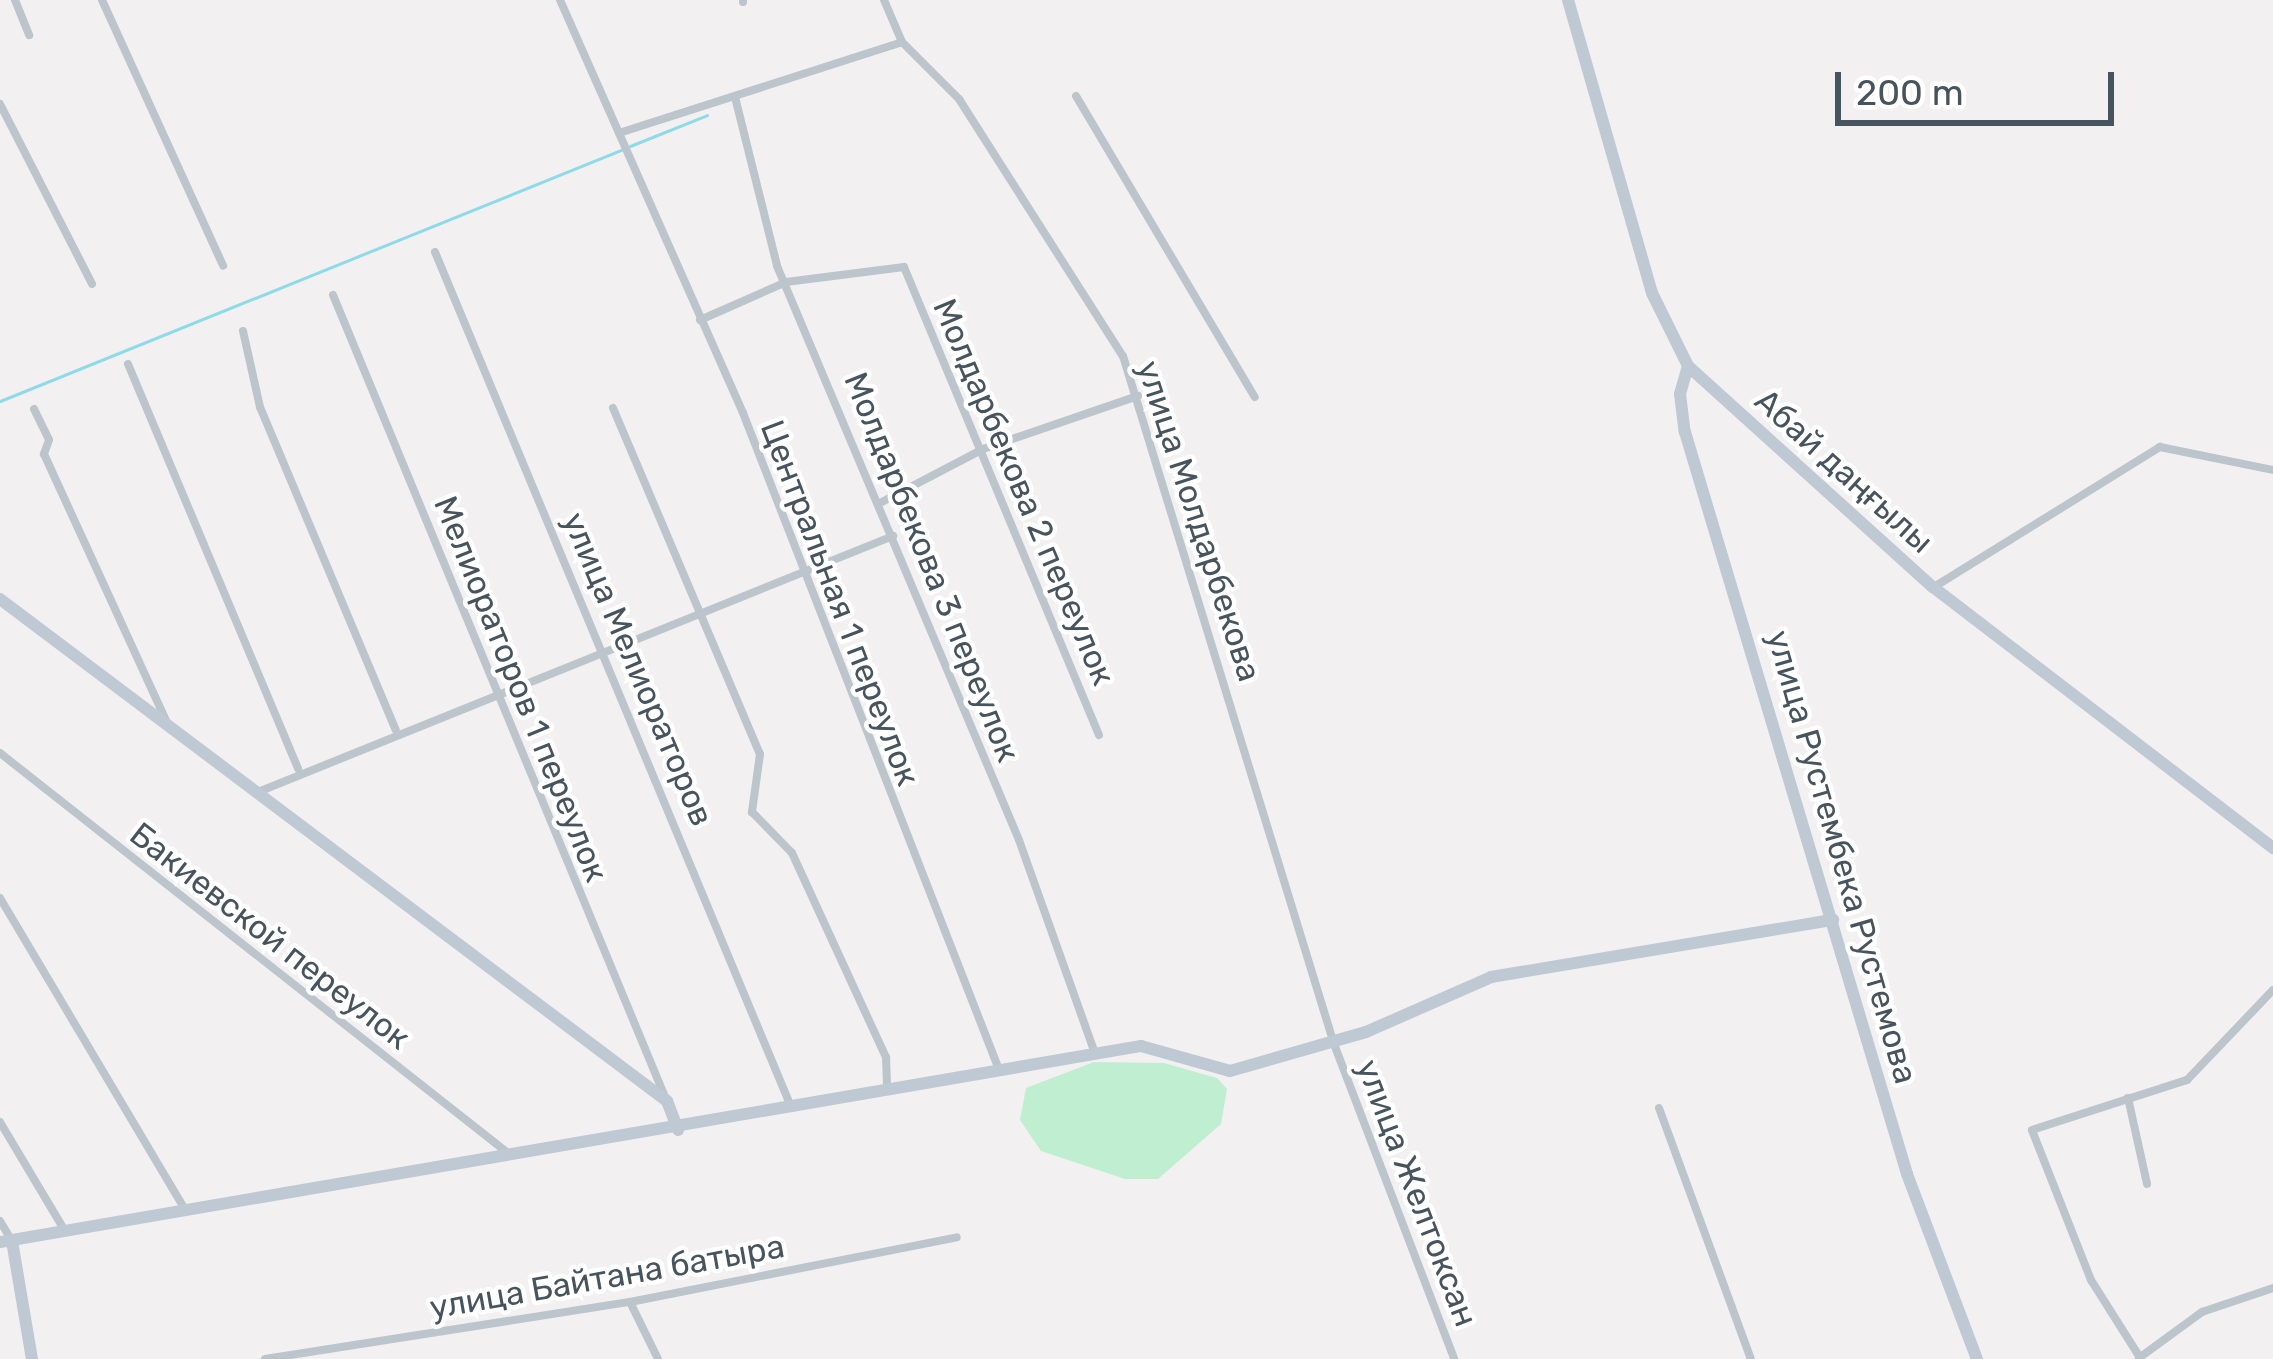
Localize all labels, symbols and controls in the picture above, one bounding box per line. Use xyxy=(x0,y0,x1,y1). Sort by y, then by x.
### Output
scale bar xyxy=(1841,48,2120,122)
text: 200 m xyxy=(1856,71,1964,114)
street label: Молдарбекова 2 переулок xyxy=(925,293,1123,691)
street label: улица Молдарбекова xyxy=(1128,356,1270,686)
street label: Молдарбекова 3 переулок xyxy=(836,367,1028,767)
street label: Абай даңғылы xyxy=(1747,381,1941,561)
street label: Центральная 1 переулок xyxy=(752,415,928,791)
street label: Мелиораторов 1 переулок xyxy=(425,490,617,888)
street label: улица Мелиораторов xyxy=(554,506,722,832)
street label: улица Рустембека Рустемова xyxy=(1758,626,1926,1088)
street label: Бакиевской переулок xyxy=(122,814,418,1058)
street label: улица Желтоксан xyxy=(1348,1054,1486,1332)
street label: улица Байтана батыра xyxy=(427,1226,787,1328)

